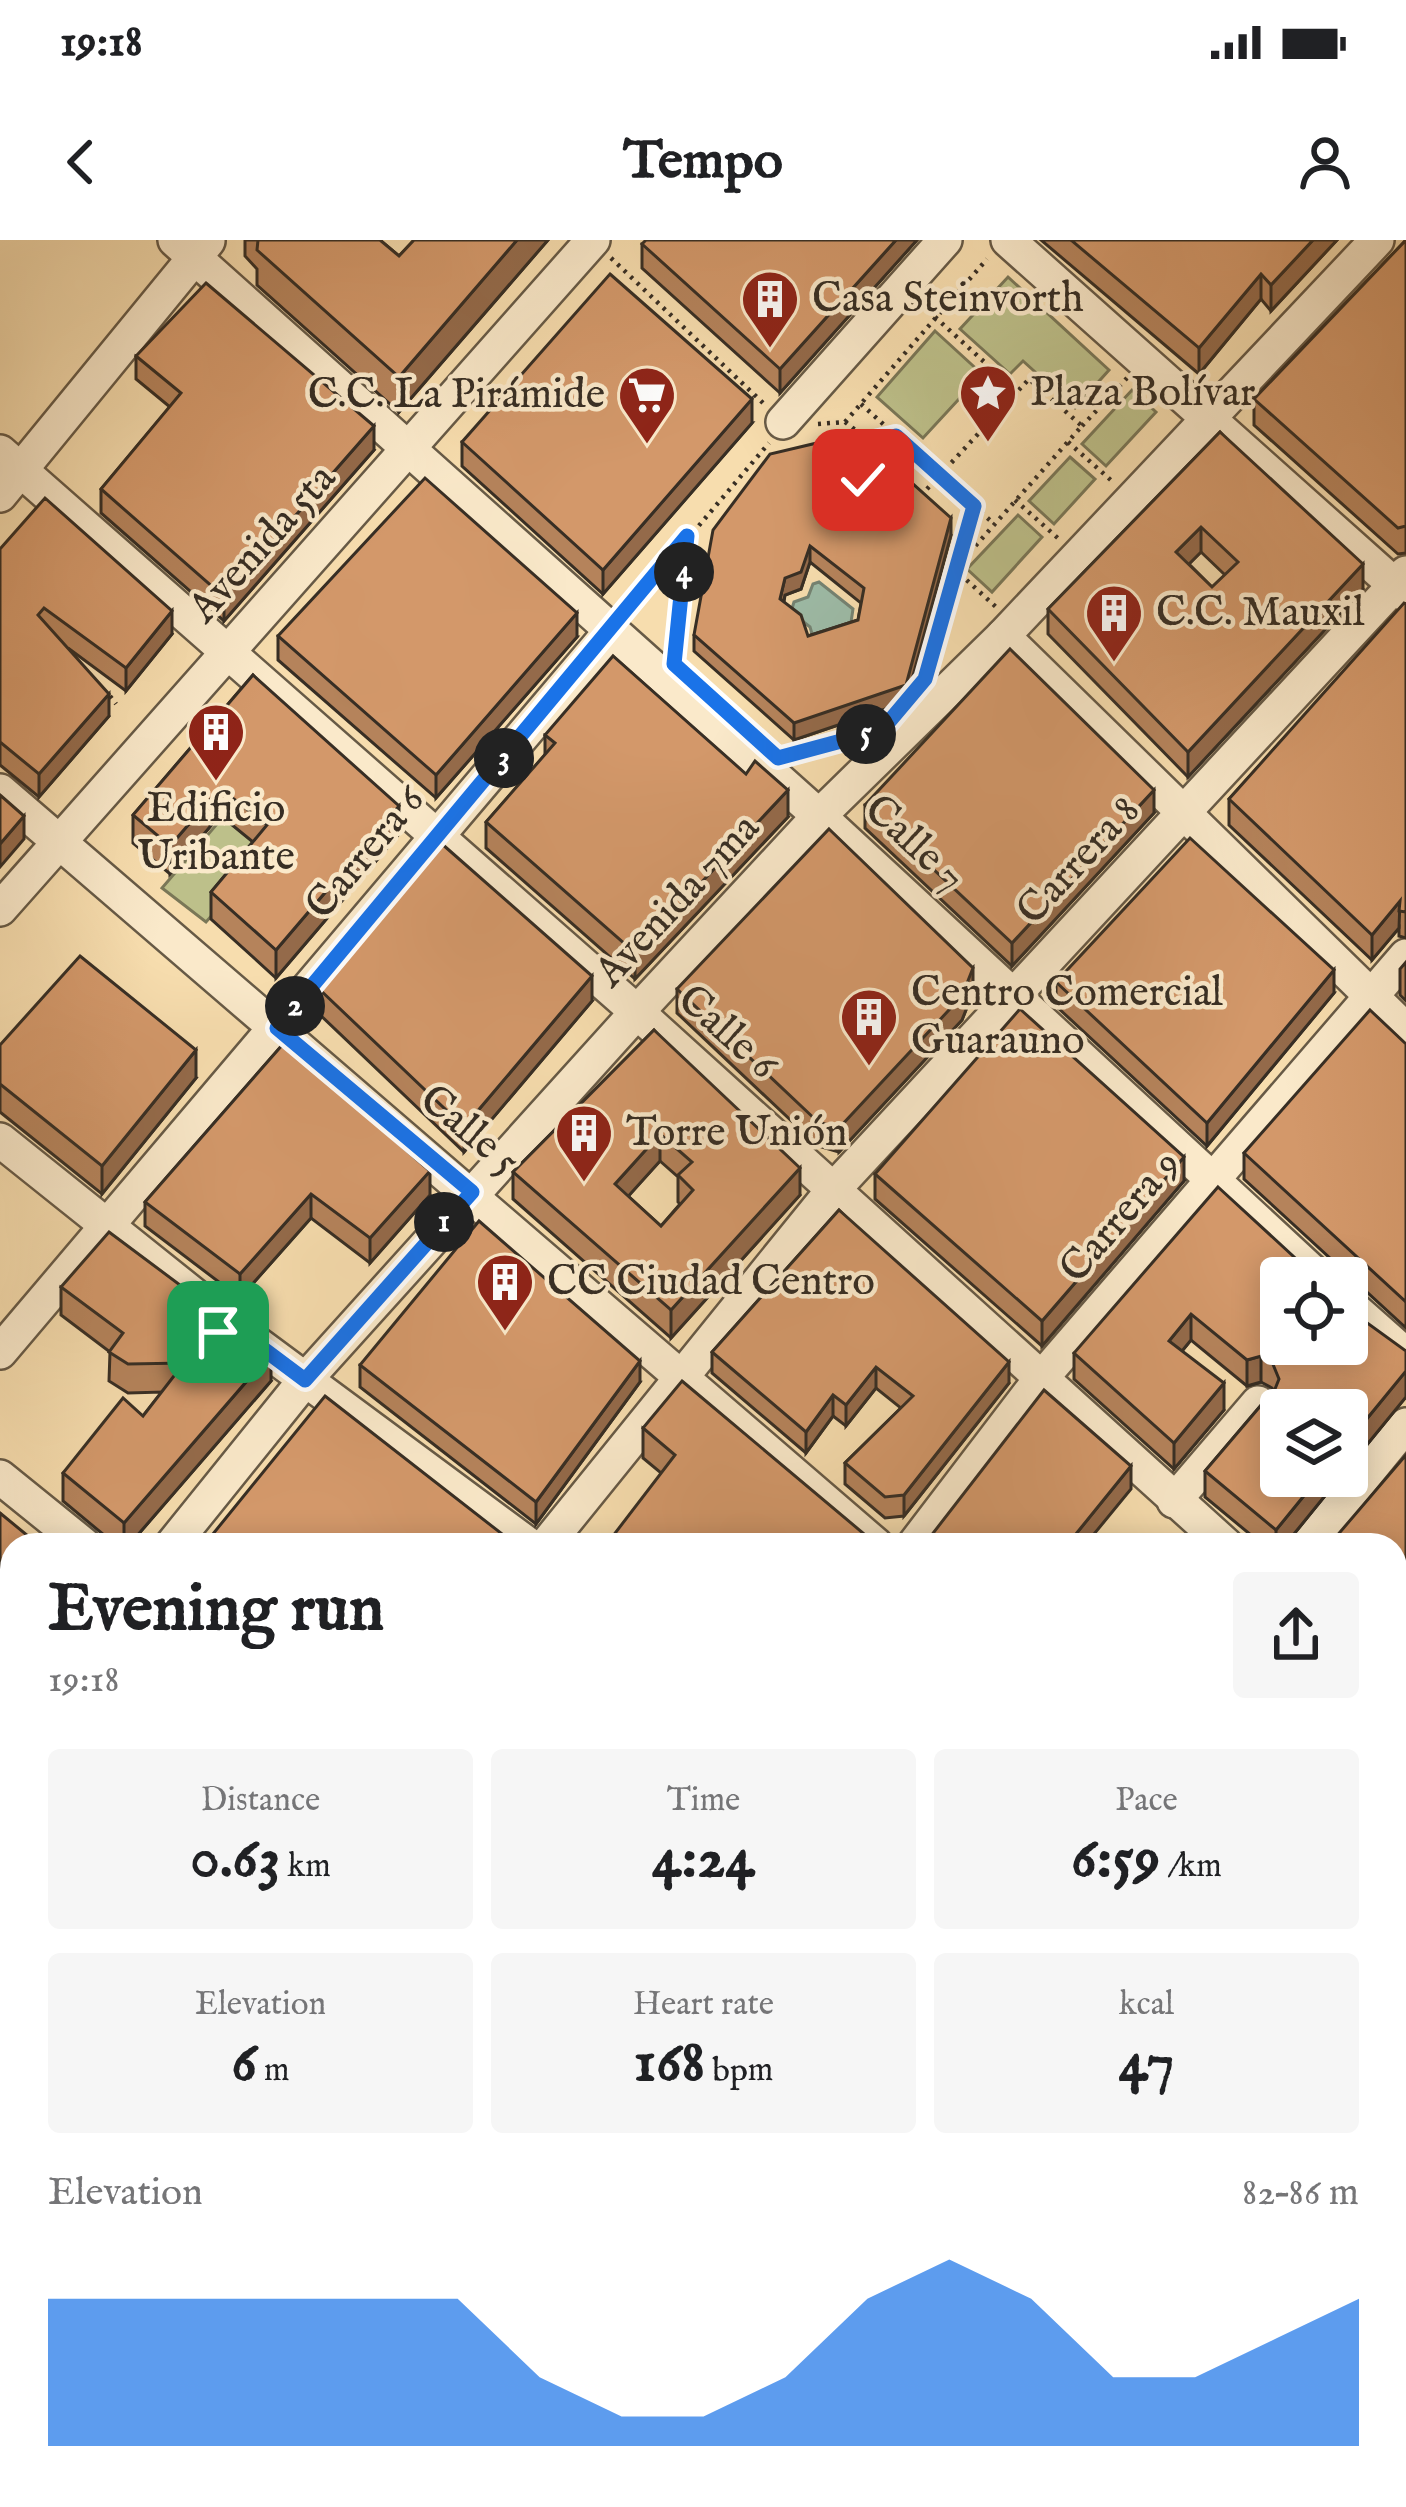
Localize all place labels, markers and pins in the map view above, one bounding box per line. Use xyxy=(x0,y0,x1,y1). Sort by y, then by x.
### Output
building icon: Casa Steinvorth xyxy=(739,268,801,350)
place label: Casa Steinvorth xyxy=(812,273,1084,326)
place icon: Plaza Bolívar xyxy=(957,362,1019,444)
supermarket icon: C.C. La Pirámide xyxy=(616,364,678,446)
place label: Plaza Bolívar xyxy=(1030,367,1256,420)
place label: C.C. La Pirámide xyxy=(308,369,605,422)
pin xyxy=(812,429,914,531)
pin: 4 xyxy=(654,542,714,602)
building icon: C.C. Mauxil xyxy=(1083,582,1145,664)
place label: C.C. Mauxil xyxy=(1156,587,1365,640)
building icon: Edificio Uribante xyxy=(185,701,247,783)
pin: 5 xyxy=(836,704,896,764)
pin: 3 xyxy=(474,728,534,788)
place label: Edificio Uribante xyxy=(137,783,295,884)
place label: Centro Comercial Guarauno xyxy=(911,967,1223,1068)
pin: 2 xyxy=(265,976,325,1036)
building icon: Centro Comercial Guarauno xyxy=(838,986,900,1068)
building icon: Torre Unión xyxy=(553,1102,615,1184)
place label: Torre Unión xyxy=(626,1107,847,1160)
pin: 1 xyxy=(414,1192,474,1252)
building icon: CC Ciudad Centro xyxy=(474,1251,536,1333)
place label: CC Ciudad Centro xyxy=(547,1256,875,1309)
pin xyxy=(167,1281,269,1383)

